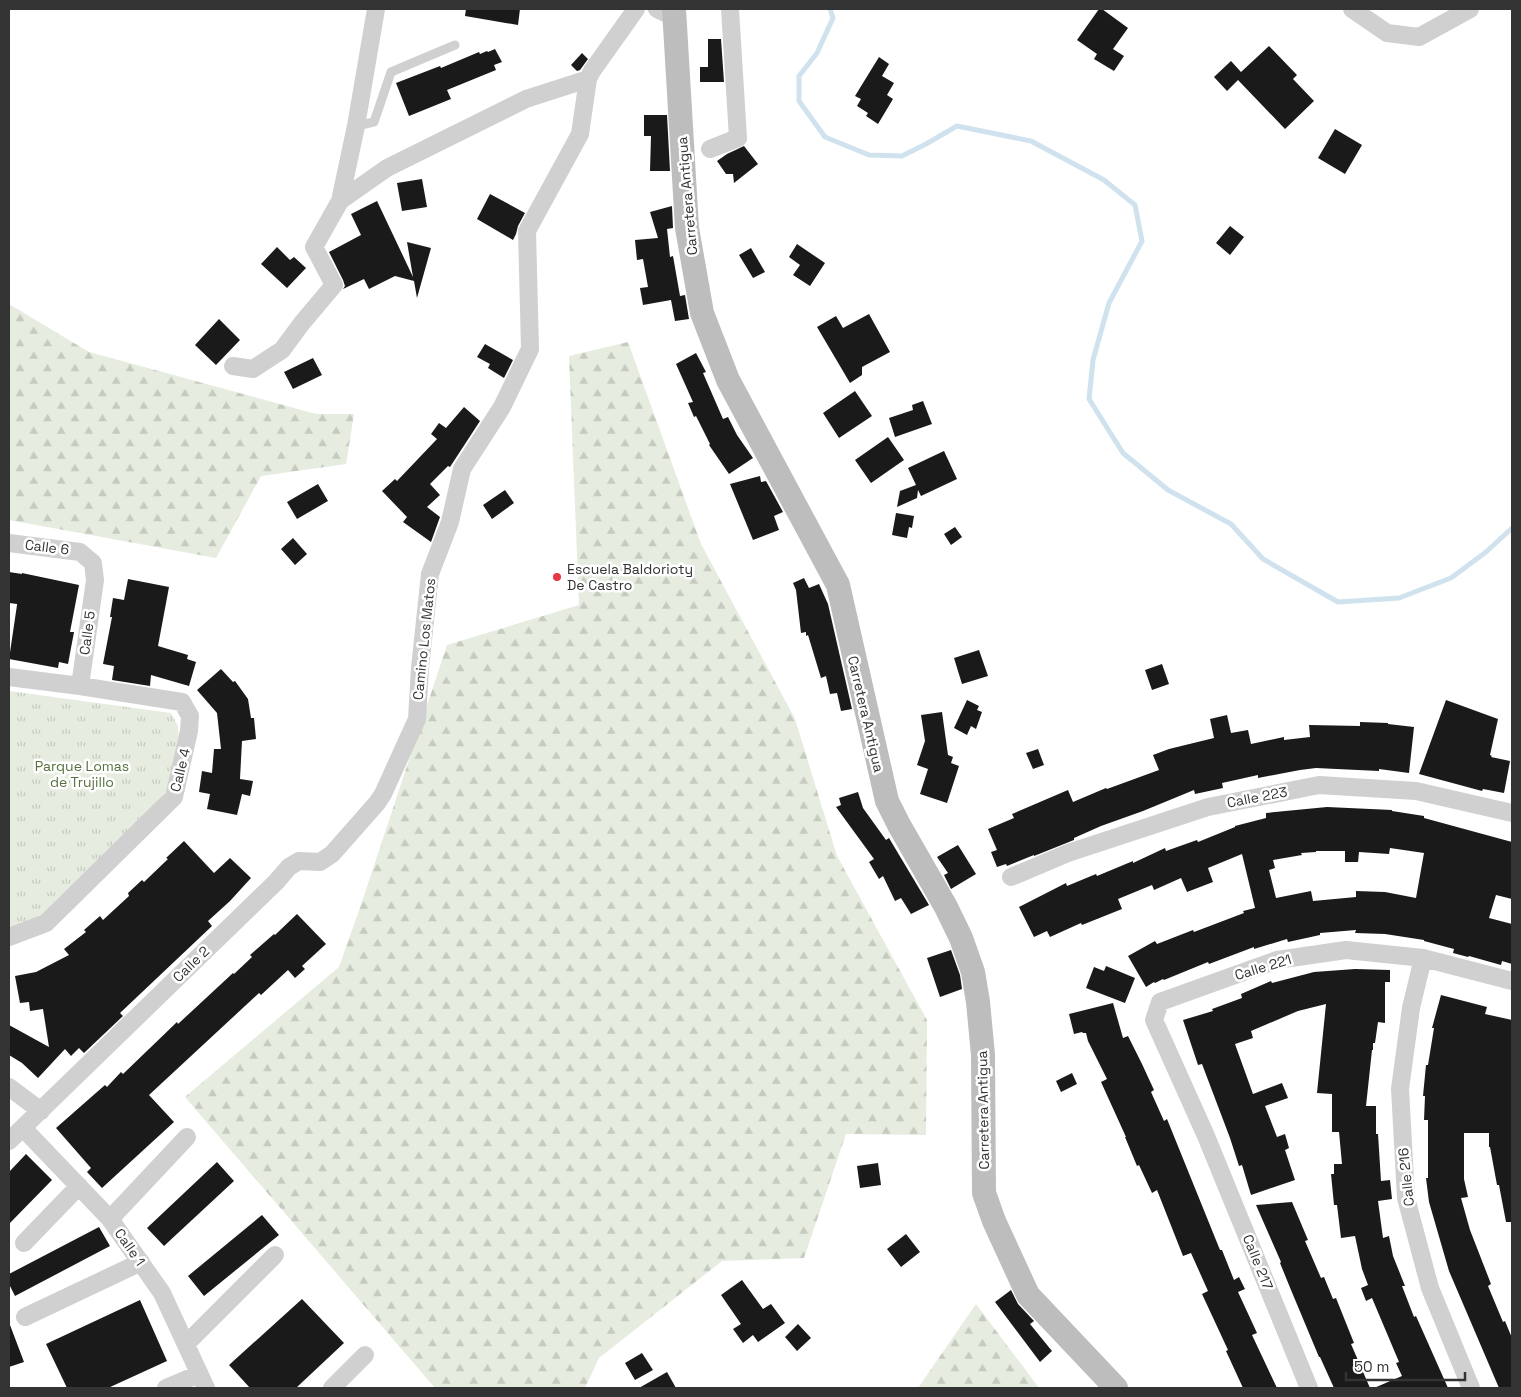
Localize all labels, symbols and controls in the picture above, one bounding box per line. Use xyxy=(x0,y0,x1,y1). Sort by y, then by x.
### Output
street label: Carretera Antigua xyxy=(673,136,701,256)
street label: Calle 6 xyxy=(24,535,70,559)
place label: Escuela Baldorioty De Castro xyxy=(567,560,693,594)
marker: Escuela Baldorioty De Castro xyxy=(551,571,563,583)
street label: Camino Los Matos xyxy=(409,577,439,701)
street label: Calle 5 xyxy=(75,610,99,656)
street label: Carretera Antigua xyxy=(844,654,888,774)
street label: Calle 4 xyxy=(166,746,194,794)
park label: Parque Lomas de Trujillo xyxy=(35,757,129,791)
street label: Calle 223 xyxy=(1225,782,1289,812)
street label: Calle 2 xyxy=(169,942,213,986)
street label: Calle 221 xyxy=(1232,950,1294,984)
street label: Carretera Antigua xyxy=(973,1050,993,1170)
street label: Calle 216 xyxy=(1394,1147,1418,1207)
street label: Calle 1 xyxy=(111,1225,149,1269)
street label: Calle 217 xyxy=(1239,1232,1277,1292)
scale bar xyxy=(1346,1350,1465,1382)
text: 50 m xyxy=(1354,1357,1389,1376)

